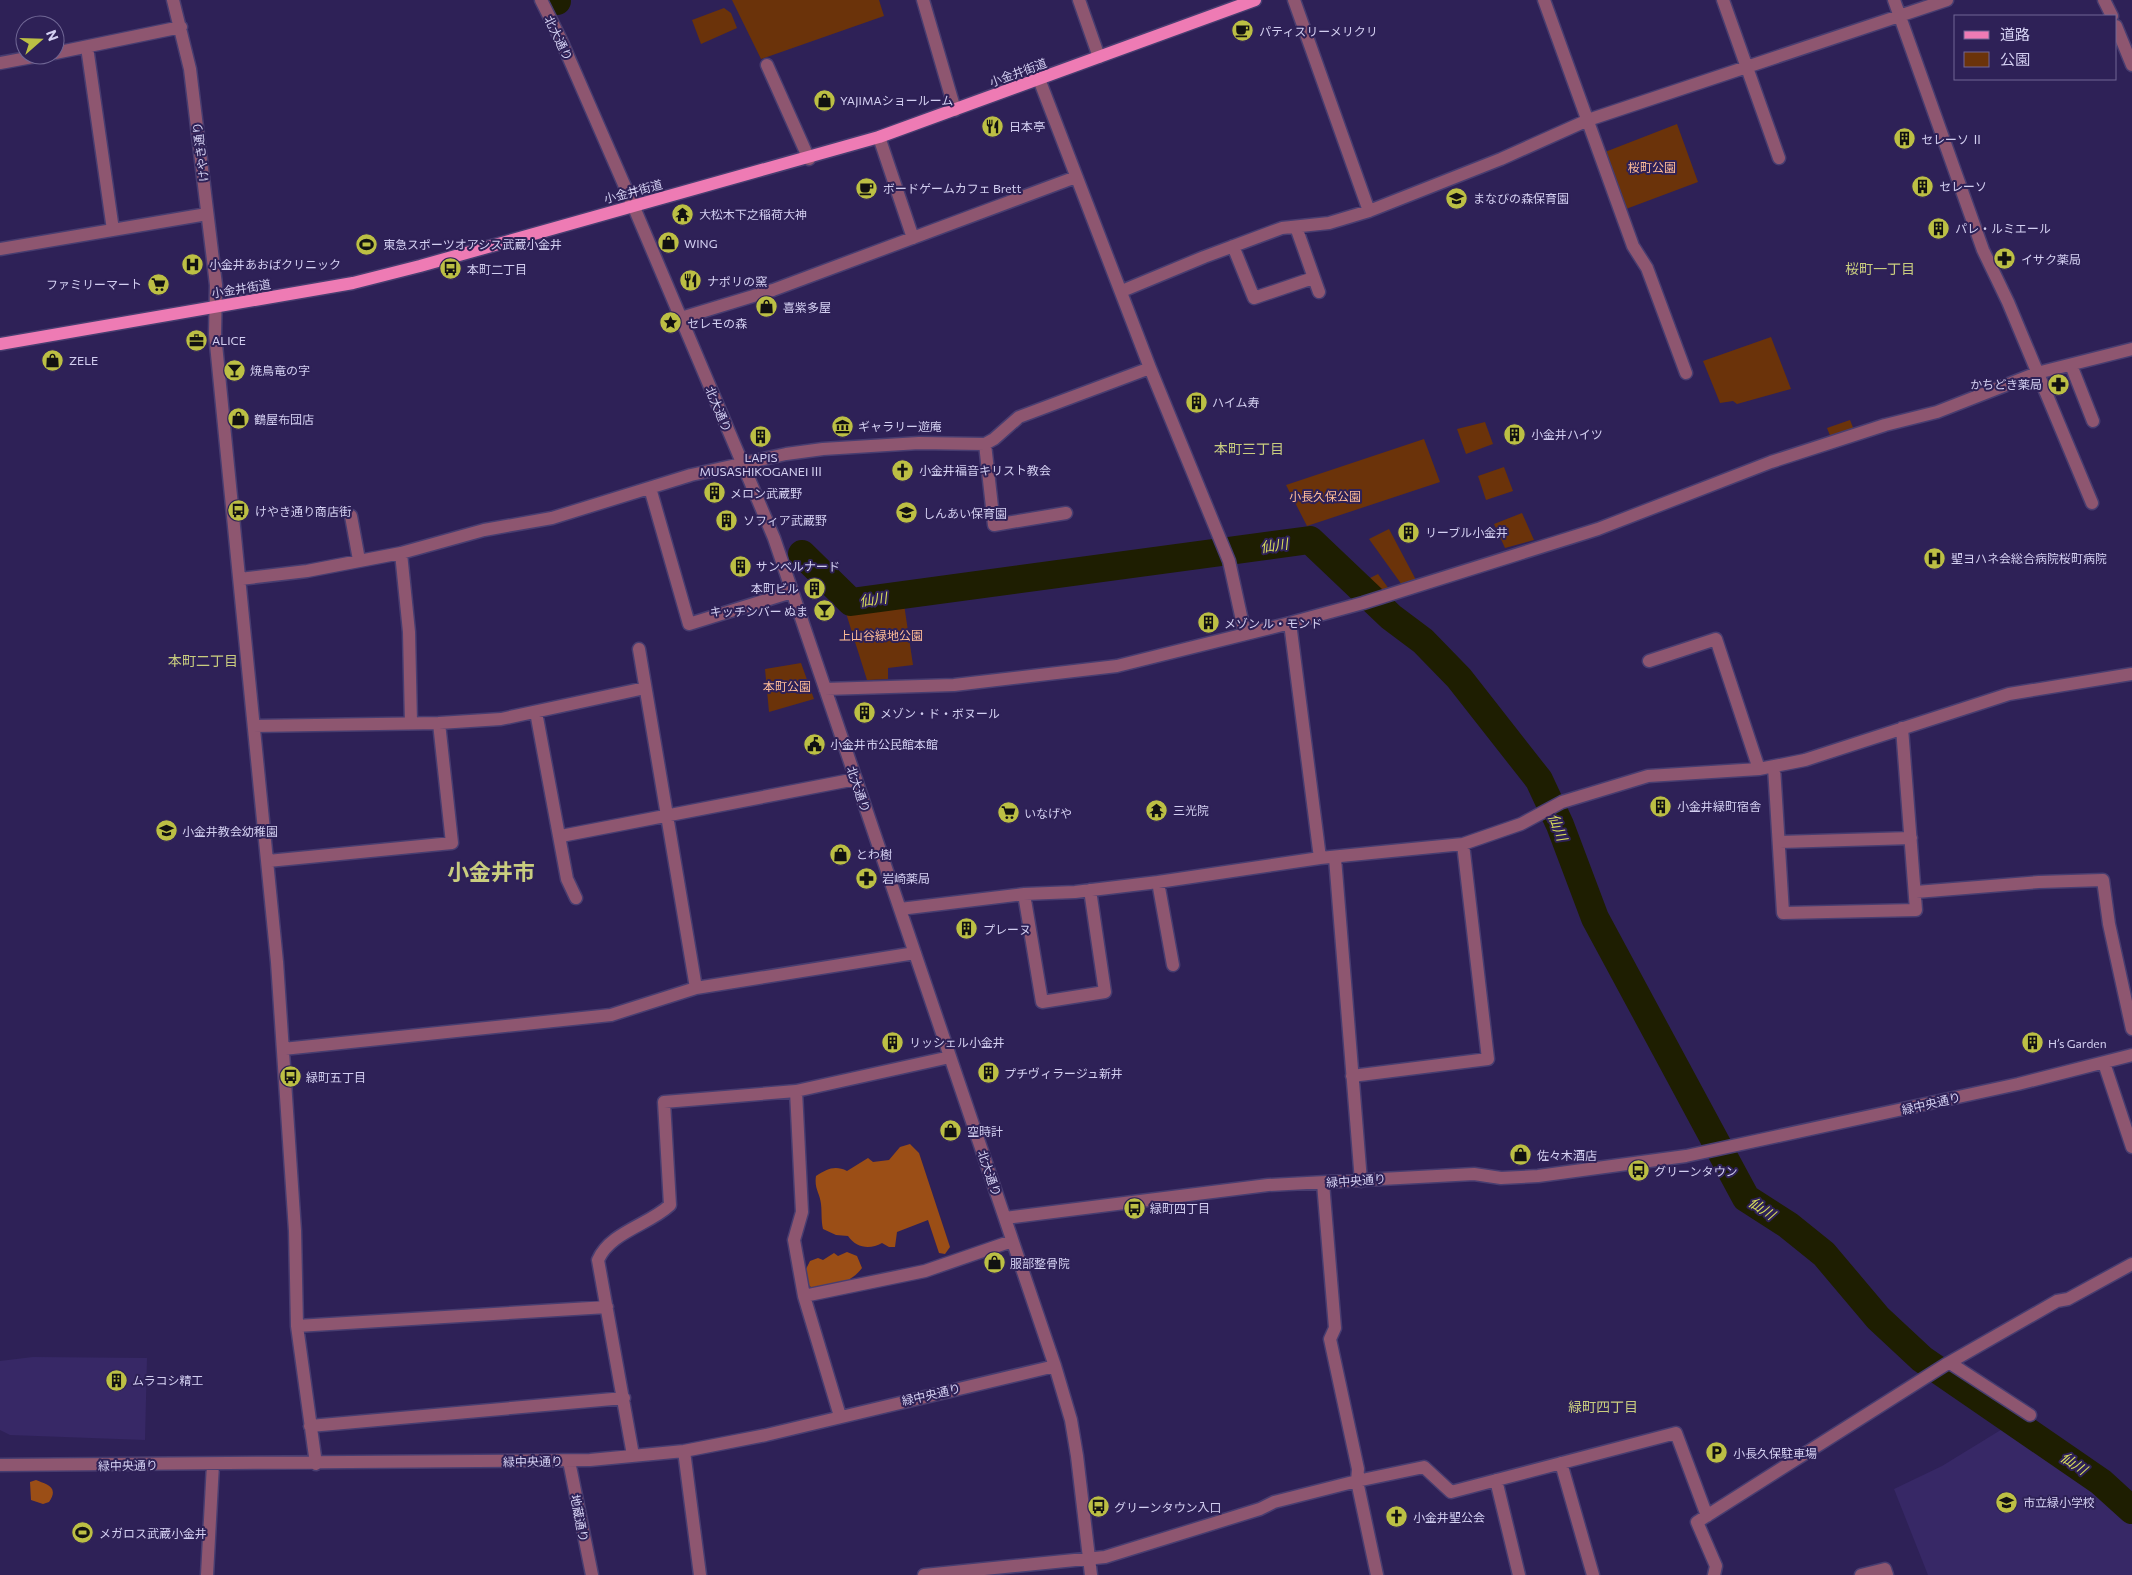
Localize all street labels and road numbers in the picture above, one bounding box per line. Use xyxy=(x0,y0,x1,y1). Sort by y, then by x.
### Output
street label: 北大通り xyxy=(542,13,576,63)
street label: 小金井街道 xyxy=(987,55,1049,89)
street label: けやき通り xyxy=(189,121,211,183)
street label: 小金井街道 xyxy=(602,176,664,206)
street label: 小金井街道 xyxy=(210,276,272,300)
street label: 北大通り xyxy=(703,384,735,434)
street label: 北大通り xyxy=(845,764,873,814)
street label: 緑中央通り xyxy=(1900,1089,1962,1117)
street label: 北大通り xyxy=(976,1148,1004,1198)
street label: 緑中央通り xyxy=(1326,1171,1386,1189)
street label: 緑中央通り xyxy=(900,1380,962,1408)
street label: 緑中央通り xyxy=(503,1453,563,1469)
street label: 緑中央通り xyxy=(98,1457,158,1473)
street label: 地蔵通り xyxy=(569,1493,591,1543)

